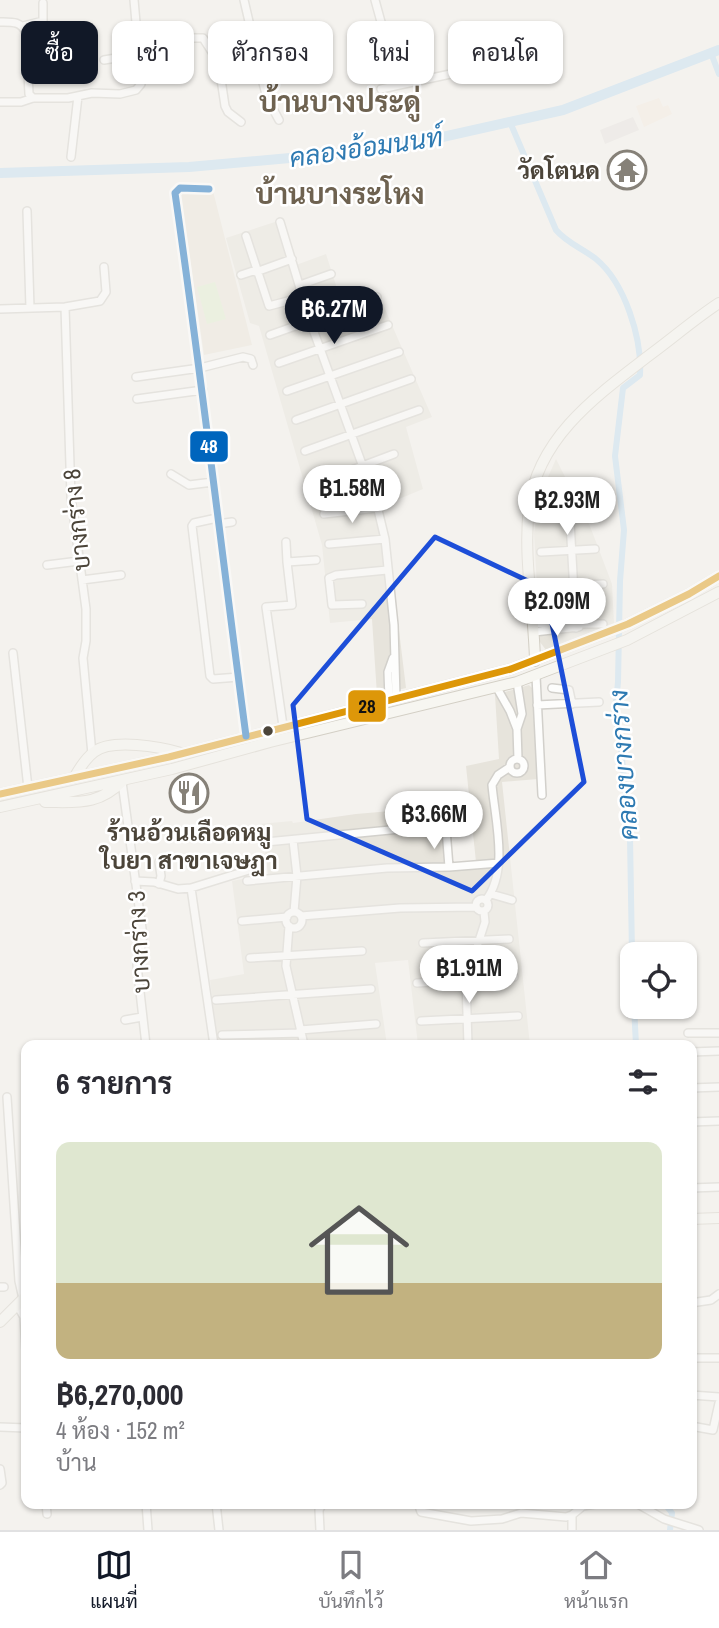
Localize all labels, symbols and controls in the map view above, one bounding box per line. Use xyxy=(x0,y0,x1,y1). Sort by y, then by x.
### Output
chip: ซื้อ xyxy=(21,21,98,84)
chip: เช่า xyxy=(112,21,194,84)
chip: ตัวกรอง xyxy=(208,21,333,84)
chip: ใหม่ xyxy=(347,21,434,84)
chip: คอนโด xyxy=(448,21,563,84)
district label: บ้านบางประดู่ xyxy=(259,83,421,122)
water label: คลองอ้อมนนท์ xyxy=(287,118,449,175)
temple icon: วัดโตนด xyxy=(606,149,648,191)
place label: วัดโตนด xyxy=(517,154,600,186)
district label: บ้านบางระโหง xyxy=(255,175,425,213)
pin: ฿6.27M xyxy=(277,286,391,346)
text: ฿6.27M xyxy=(301,293,367,324)
line badge: 48 xyxy=(189,430,229,463)
text: 48 xyxy=(200,433,218,459)
pin: ฿1.58M xyxy=(295,466,409,525)
street label: บางกร่าง 8 xyxy=(55,467,97,573)
text: ฿1.58M xyxy=(319,472,385,503)
pin: ฿2.93M xyxy=(510,477,624,537)
text: ฿2.93M xyxy=(534,484,600,515)
pin: ฿2.09M xyxy=(500,578,614,638)
text: ฿2.09M xyxy=(524,585,590,616)
water label: คลองบางกร่าง xyxy=(600,688,646,842)
line badge: 28 xyxy=(347,689,387,723)
text: 28 xyxy=(358,693,376,719)
unlabelled marker xyxy=(261,724,275,738)
restaurant icon: ร้านอ้วนเลือดหมู ใบยา สาขาเจษฎา xyxy=(168,772,210,814)
pin: ฿3.66M xyxy=(377,792,491,851)
text: ฿3.66M xyxy=(401,798,467,829)
place label: ร้านอ้วนเลือดหมู ใบยา สาขาเจษฎา xyxy=(98,816,278,877)
street label: บางกร่าง 3 xyxy=(119,890,157,994)
map controls xyxy=(620,942,697,1019)
button: locate xyxy=(620,942,697,1019)
pin: ฿1.91M xyxy=(412,946,526,1005)
text: ฿1.91M xyxy=(436,952,502,983)
text: 6 รายการ xyxy=(56,1063,173,1103)
icon: filters xyxy=(624,1063,662,1101)
icon: home xyxy=(296,1187,422,1313)
text: ฿6,270,000 xyxy=(56,1374,184,1414)
text: 4 ห้อง · 152 m² xyxy=(56,1415,185,1446)
text: บ้าน xyxy=(56,1447,97,1478)
tab: แผนที่ xyxy=(90,1546,138,1614)
tab: บันทึกไว้ xyxy=(318,1546,383,1614)
tab: หน้าแรก xyxy=(564,1546,629,1614)

